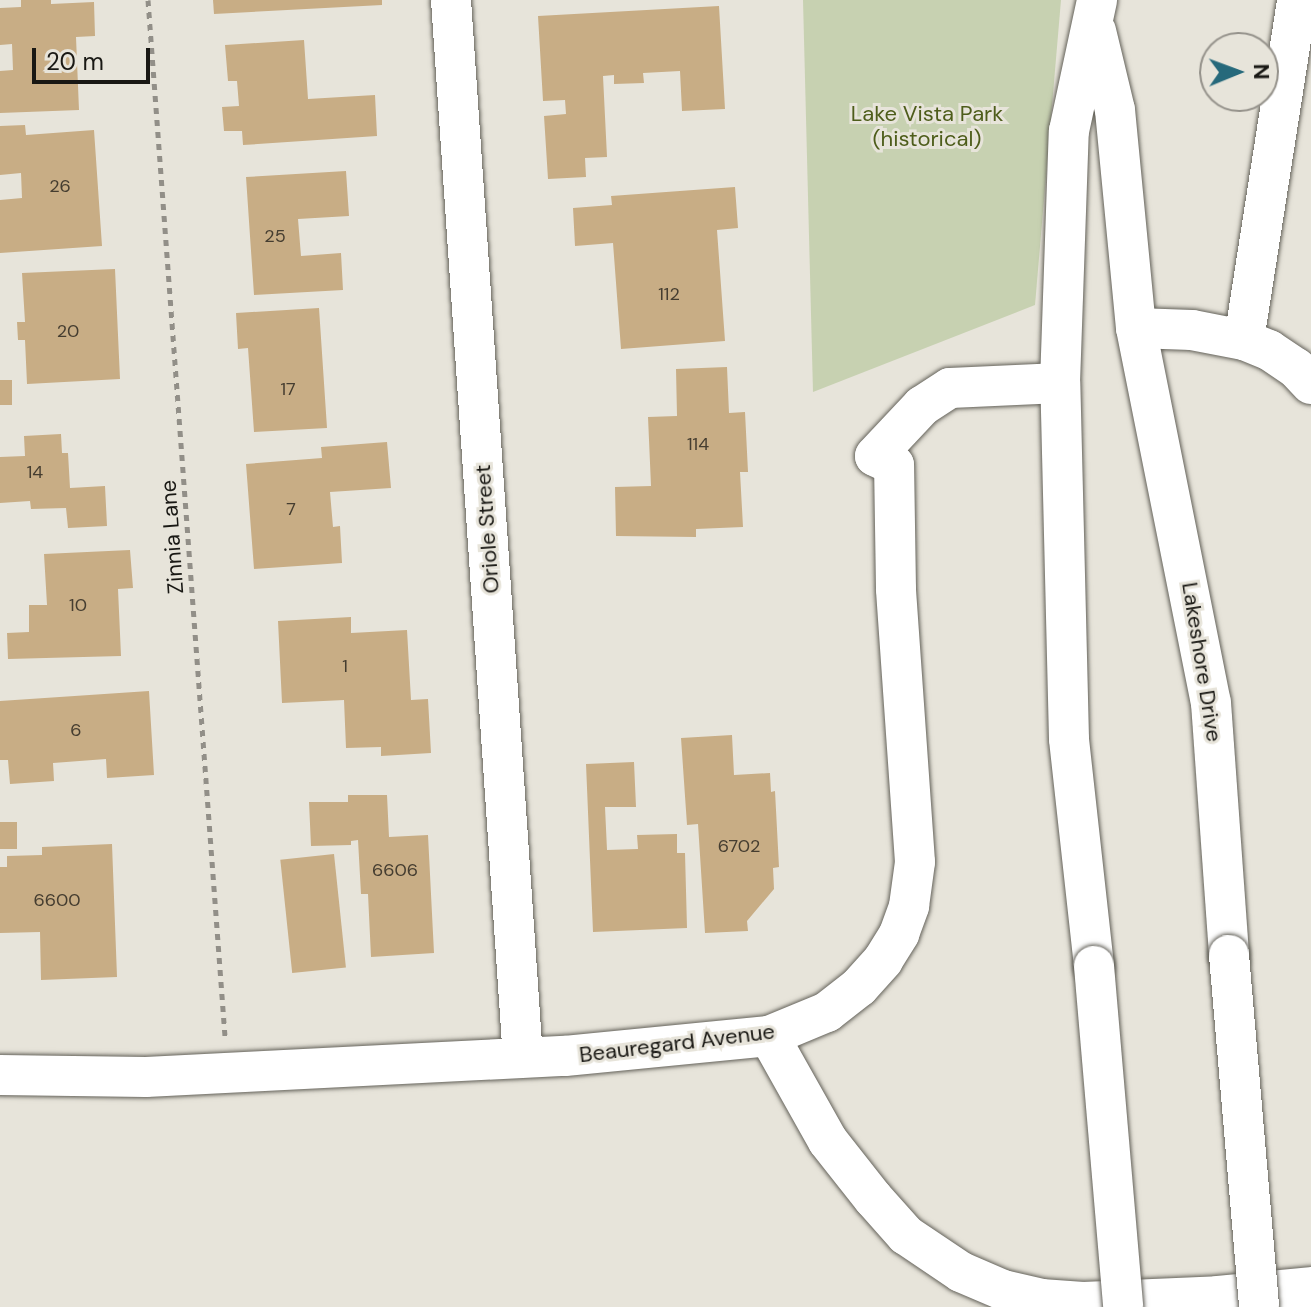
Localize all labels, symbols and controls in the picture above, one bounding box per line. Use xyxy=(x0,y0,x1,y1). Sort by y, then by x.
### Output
scale bar xyxy=(36,32,154,82)
north arrow xyxy=(1199,32,1279,112)
text: 20 m xyxy=(46,46,104,77)
text: N xyxy=(1247,63,1276,80)
park label: Lake Vista Park (historical) xyxy=(851,100,1003,152)
house number: 26 xyxy=(49,175,71,197)
house number: 25 xyxy=(264,225,286,247)
house number: 112 xyxy=(658,283,680,305)
house number: 20 xyxy=(57,320,79,342)
house number: 17 xyxy=(280,378,296,400)
house number: 114 xyxy=(687,433,709,455)
house number: 14 xyxy=(27,461,43,483)
street label: Oriole Street xyxy=(469,464,505,594)
street label: Zinnia Lane xyxy=(155,479,189,595)
house number: 7 xyxy=(286,498,296,520)
street label: Lakeshore Drive xyxy=(1176,580,1228,744)
house number: 10 xyxy=(69,594,87,616)
house number: 1 xyxy=(342,655,348,677)
house number: 6 xyxy=(70,719,82,741)
house number: 6702 xyxy=(718,835,760,857)
house number: 6606 xyxy=(372,859,418,881)
house number: 6600 xyxy=(33,889,81,911)
street label: Beauregard Avenue xyxy=(578,1018,776,1068)

